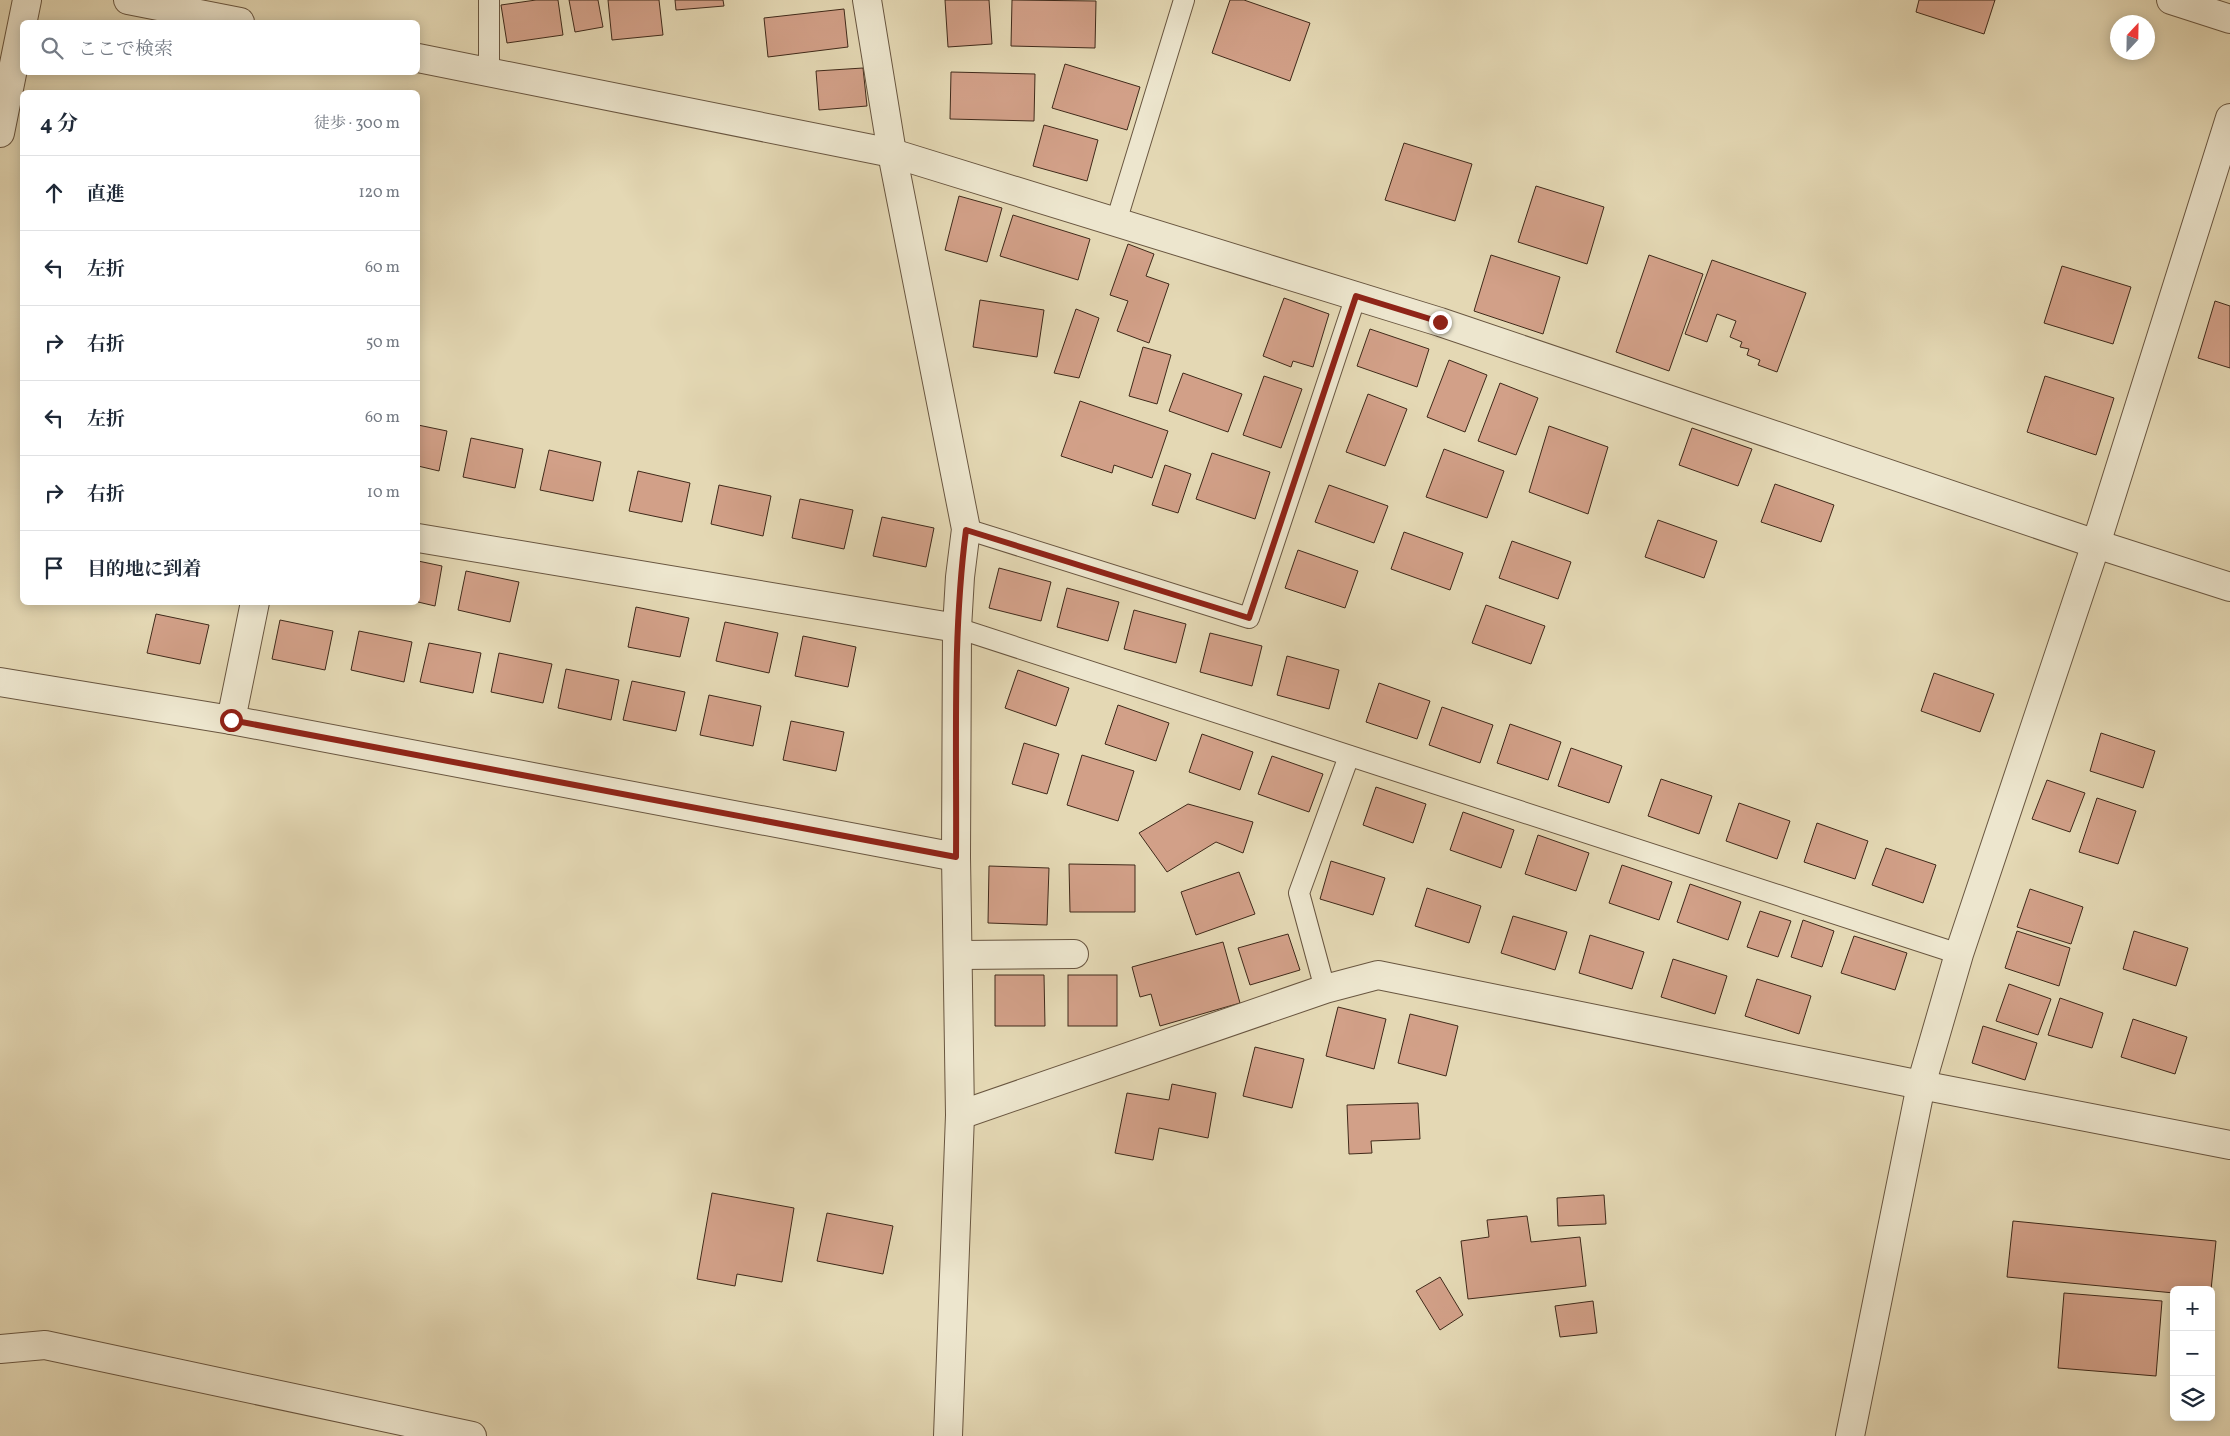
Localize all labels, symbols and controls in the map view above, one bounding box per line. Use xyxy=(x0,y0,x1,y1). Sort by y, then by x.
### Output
north arrow xyxy=(2110,15,2155,60)
search box xyxy=(20,20,420,75)
icon: search xyxy=(38,34,66,62)
text: ここで検索 xyxy=(78,37,173,63)
text: 4 分 xyxy=(40,110,78,139)
text: 徒歩 · 300 m xyxy=(314,113,400,135)
icon: ahead xyxy=(40,179,68,207)
text: 直進 xyxy=(87,182,125,208)
text: 120 m xyxy=(358,182,400,204)
icon: left xyxy=(40,254,68,282)
text: 左折 xyxy=(87,257,125,283)
text: 60 m xyxy=(365,257,400,279)
route end xyxy=(1429,311,1452,334)
icon: right xyxy=(40,329,68,357)
text: 右折 xyxy=(87,332,125,358)
text: 50 m xyxy=(366,332,400,354)
icon: left xyxy=(40,404,68,432)
text: 左折 xyxy=(87,407,125,433)
text: 60 m xyxy=(365,407,400,429)
icon: right xyxy=(40,479,68,507)
text: 右折 xyxy=(87,482,125,508)
text: 10 m xyxy=(367,482,400,504)
icon: arrive xyxy=(40,554,68,582)
text: 目的地に到着 xyxy=(87,557,201,583)
route start xyxy=(220,709,243,732)
map controls xyxy=(2170,1286,2215,1421)
button: + xyxy=(2170,1286,2215,1331)
button: − xyxy=(2170,1331,2215,1376)
button: layers xyxy=(2170,1376,2215,1421)

